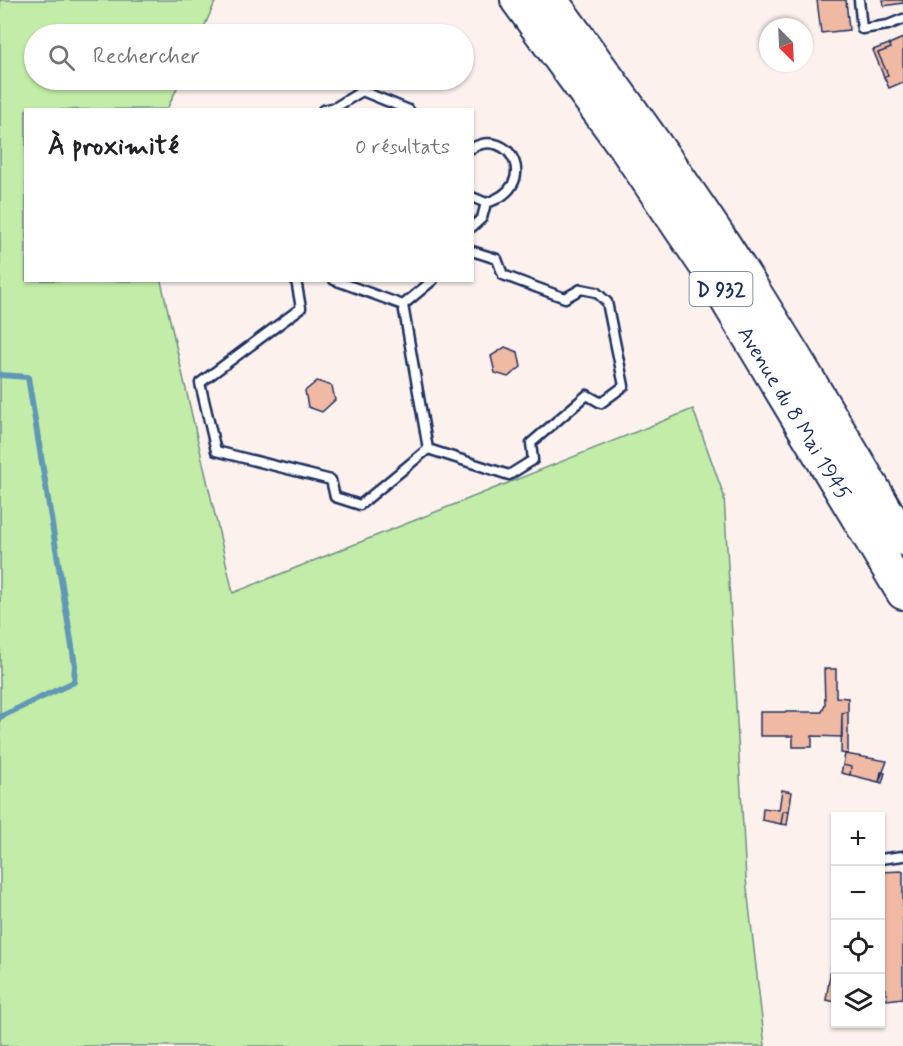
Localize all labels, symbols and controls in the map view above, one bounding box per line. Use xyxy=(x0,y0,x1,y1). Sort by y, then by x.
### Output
north arrow xyxy=(759,18,813,72)
search box xyxy=(24,24,474,90)
icon: search xyxy=(45,41,78,74)
text: Rechercher xyxy=(93,43,200,71)
text: À proximité xyxy=(48,130,179,164)
text: 0 résultats xyxy=(355,134,450,161)
road number: D 932 xyxy=(690,272,752,306)
street label: Avenue du 8 Mai 1945 xyxy=(731,321,857,506)
map controls xyxy=(831,812,885,1028)
button: + xyxy=(831,812,885,866)
button: − xyxy=(831,866,885,920)
button: locate xyxy=(831,920,885,974)
button: layers xyxy=(831,974,885,1028)

